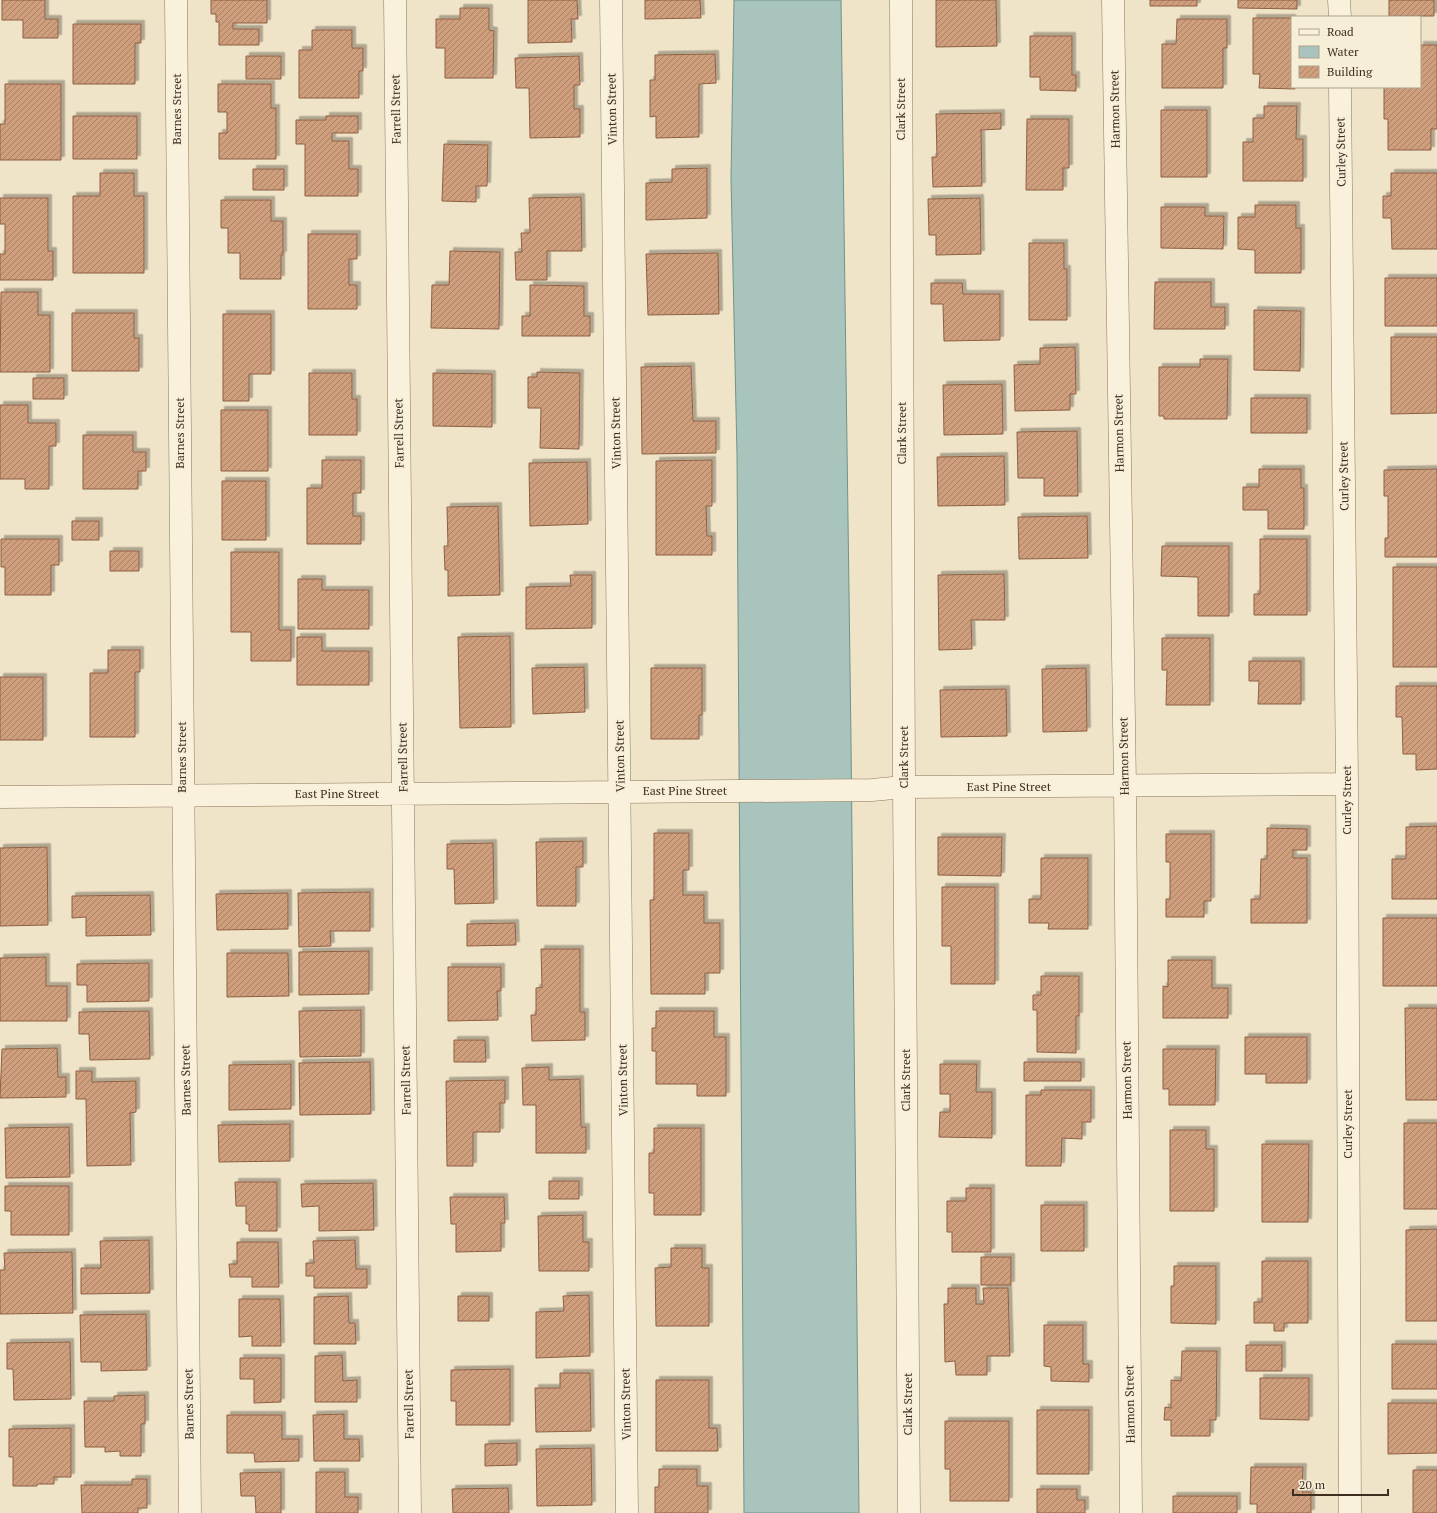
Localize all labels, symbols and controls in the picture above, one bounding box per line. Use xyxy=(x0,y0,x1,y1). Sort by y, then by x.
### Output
legend xyxy=(1291,16,1421,88)
text: Road xyxy=(1327,24,1354,39)
text: Water xyxy=(1327,44,1359,59)
text: Building xyxy=(1327,64,1373,79)
street label: Harmon Street xyxy=(1106,69,1123,148)
street label: Vinton Street xyxy=(603,72,620,145)
street label: Barnes Street xyxy=(169,73,184,145)
street label: Farrell Street xyxy=(387,73,404,144)
street label: Clark Street xyxy=(893,77,908,141)
street label: Curley Street xyxy=(1332,117,1349,187)
street label: Harmon Street xyxy=(1110,393,1127,472)
street label: Vinton Street xyxy=(607,396,624,469)
street label: Barnes Street xyxy=(172,397,187,469)
street label: Farrell Street xyxy=(390,397,407,468)
street label: Clark Street xyxy=(894,401,909,465)
street label: Curley Street xyxy=(1335,441,1352,511)
street label: Harmon Street xyxy=(1115,716,1132,795)
street label: Vinton Street xyxy=(611,719,628,792)
street label: Barnes Street xyxy=(174,721,189,793)
street label: Farrell Street xyxy=(394,721,411,792)
street label: Clark Street xyxy=(896,725,911,789)
street label: Curley Street xyxy=(1339,765,1354,835)
street label: East Pine Street xyxy=(967,779,1052,794)
street label: East Pine Street xyxy=(643,783,728,798)
street label: East Pine Street xyxy=(295,786,380,801)
street label: Harmon Street xyxy=(1118,1040,1135,1119)
street label: Vinton Street xyxy=(614,1043,631,1116)
street label: Barnes Street xyxy=(177,1044,194,1116)
street label: Farrell Street xyxy=(397,1044,414,1115)
street label: Clark Street xyxy=(898,1048,913,1112)
street label: Curley Street xyxy=(1340,1089,1355,1159)
street label: Harmon Street xyxy=(1121,1364,1138,1443)
street label: Vinton Street xyxy=(617,1367,634,1440)
street label: Barnes Street xyxy=(180,1368,197,1440)
street label: Farrell Street xyxy=(400,1368,417,1439)
street label: Clark Street xyxy=(900,1372,915,1436)
scale bar xyxy=(1293,1471,1388,1497)
text: 20 m xyxy=(1299,1477,1326,1492)

